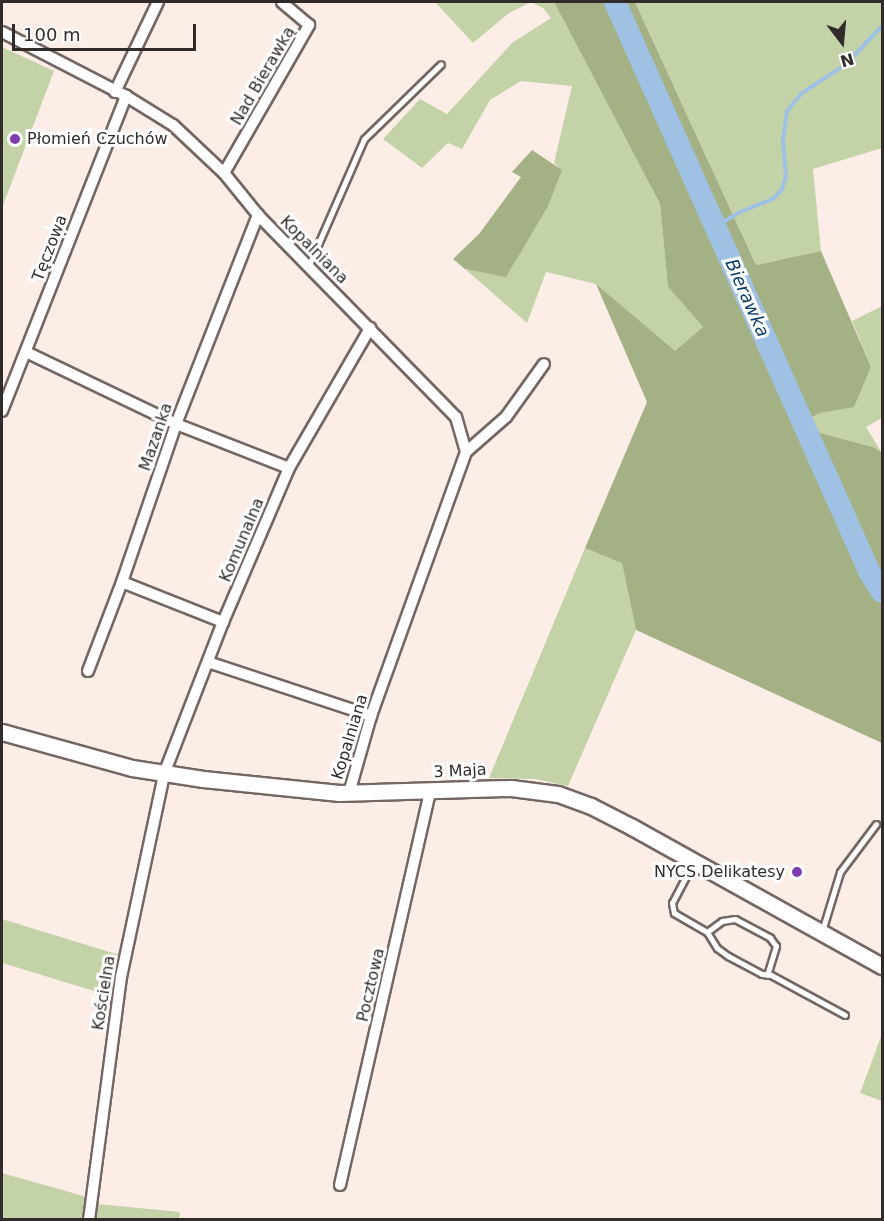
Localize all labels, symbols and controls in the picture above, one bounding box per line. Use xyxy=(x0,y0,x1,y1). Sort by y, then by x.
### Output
scale bar xyxy=(15,12,200,50)
north arrow xyxy=(812,12,872,72)
street label: Nad Bierawką xyxy=(227,23,299,129)
text: 100 m xyxy=(23,24,81,45)
text: N xyxy=(838,49,856,71)
place label: Płomień Czuchów xyxy=(27,129,168,149)
marker: Płomień Czuchów xyxy=(8,132,22,146)
street label: Tęczowa xyxy=(29,212,71,284)
street label: Kopalniana xyxy=(276,212,352,288)
water label: Bierawka xyxy=(720,256,774,340)
street label: Mazanka xyxy=(135,400,177,474)
street label: Komunalna xyxy=(216,495,268,585)
street label: Kopalniana xyxy=(328,692,372,782)
street label: 3 Maja xyxy=(433,760,487,782)
place label: NYCS Delikatesy xyxy=(654,862,785,882)
marker: NYCS Delikatesy xyxy=(790,865,804,879)
street label: Pocztowa xyxy=(353,946,389,1024)
street label: Kościelna xyxy=(89,954,119,1032)

